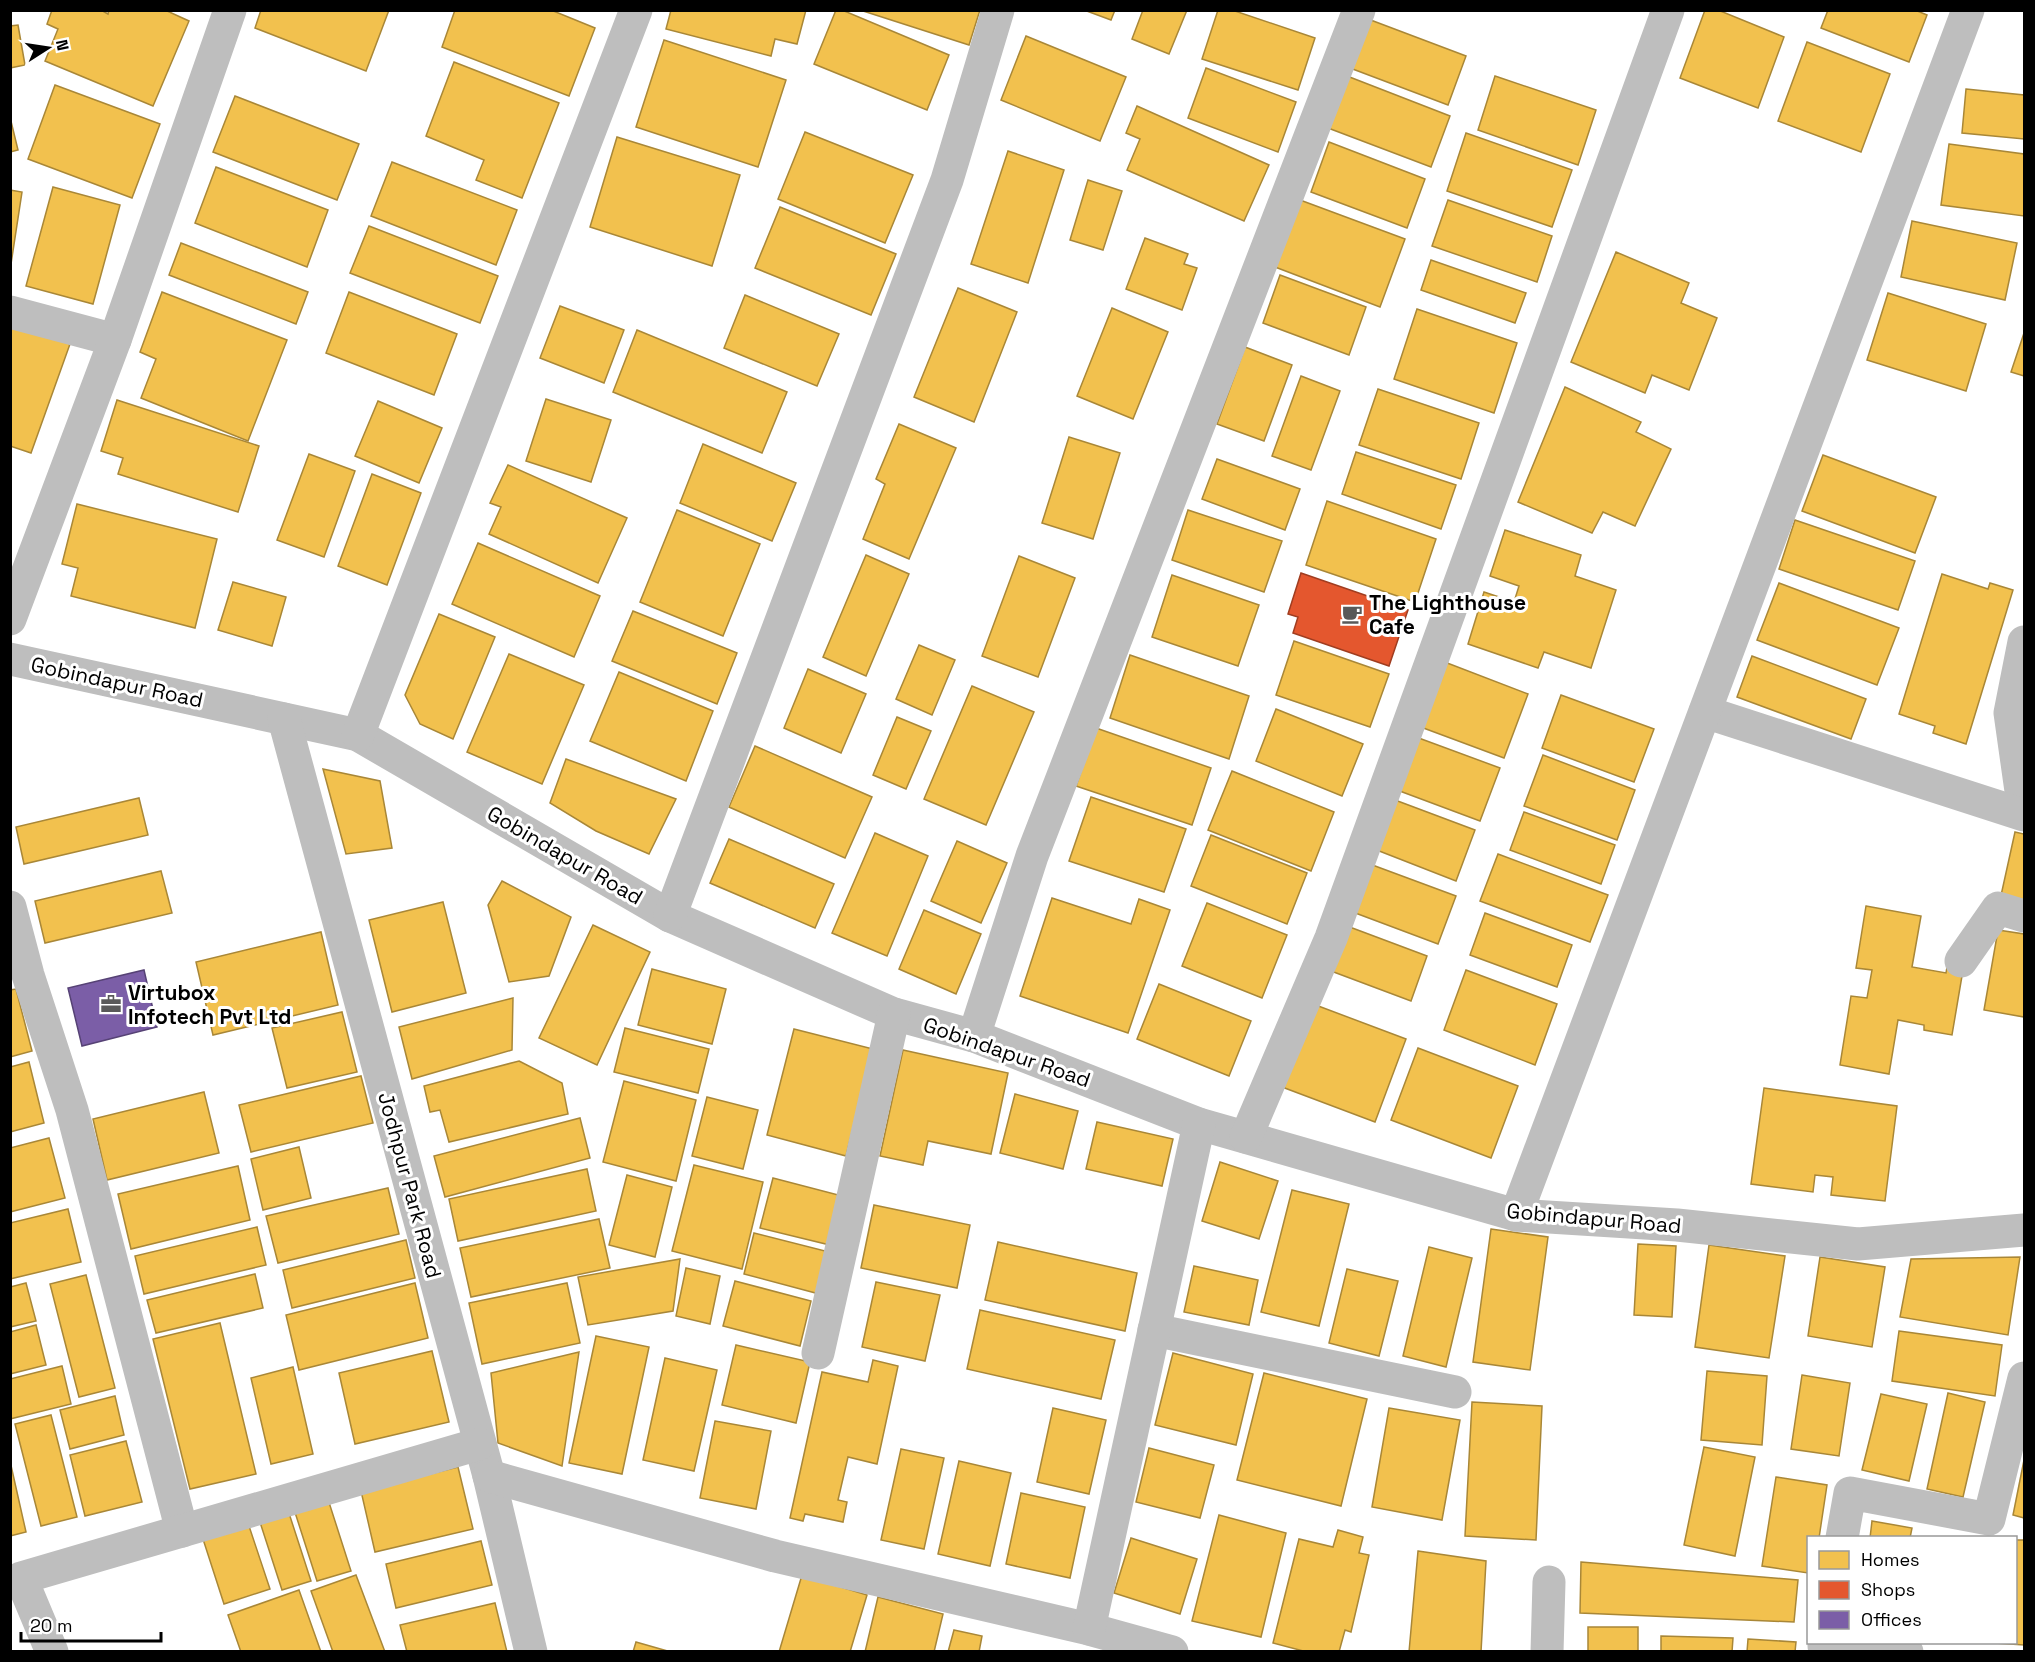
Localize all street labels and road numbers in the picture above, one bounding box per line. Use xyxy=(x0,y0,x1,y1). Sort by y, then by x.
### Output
street label: Gobindapur Road xyxy=(28,651,206,713)
street label: Gobindapur Road xyxy=(482,800,648,910)
street label: Gobindapur Road xyxy=(920,1011,1094,1093)
street label: Jodhpur Park Road xyxy=(372,1089,448,1281)
street label: Gobindapur Road xyxy=(1506,1197,1682,1239)

